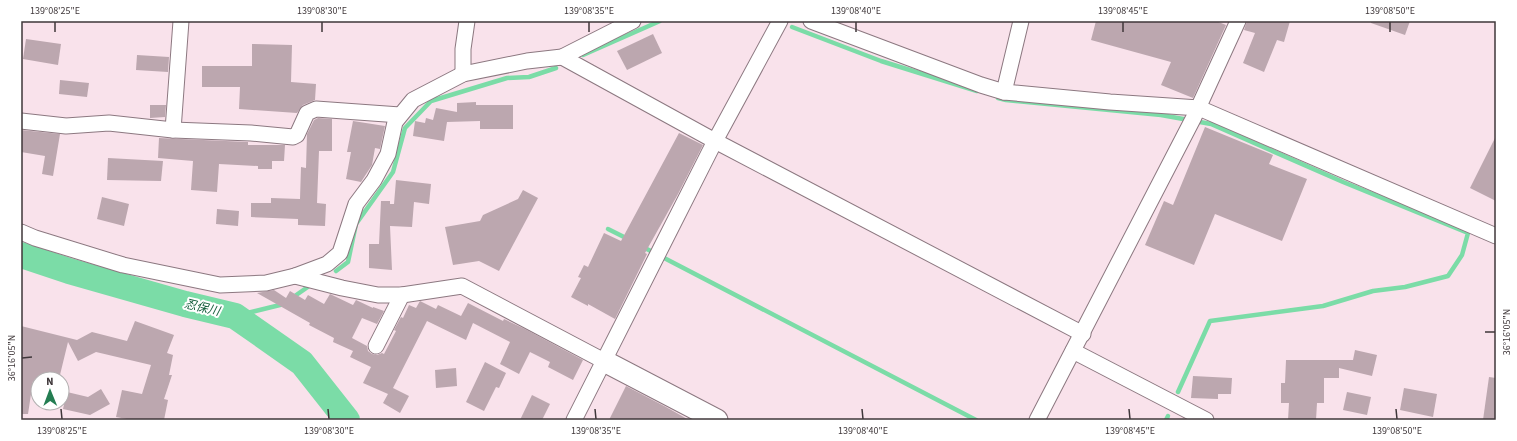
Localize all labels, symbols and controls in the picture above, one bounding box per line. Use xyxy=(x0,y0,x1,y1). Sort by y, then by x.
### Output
text: 139°08'25"E xyxy=(30,4,80,18)
text: 139°08'30"E xyxy=(297,4,347,18)
text: 139°08'35"E xyxy=(564,4,614,18)
text: 139°08'40"E xyxy=(831,4,881,18)
text: 139°08'45"E xyxy=(1098,4,1148,18)
text: 139°08'50"E xyxy=(1365,4,1415,18)
water label: 忍保川 xyxy=(183,296,223,321)
text: 36°16'05"N xyxy=(1500,309,1514,355)
text: 36°16'05"N xyxy=(5,335,19,381)
north arrow xyxy=(30,371,70,411)
text: N xyxy=(46,374,54,389)
text: 139°08'25"E xyxy=(37,424,87,438)
text: 139°08'30"E xyxy=(304,424,354,438)
text: 139°08'35"E xyxy=(571,424,621,438)
text: 139°08'40"E xyxy=(838,424,888,438)
text: 139°08'45"E xyxy=(1105,424,1155,438)
text: 139°08'50"E xyxy=(1372,424,1422,438)

